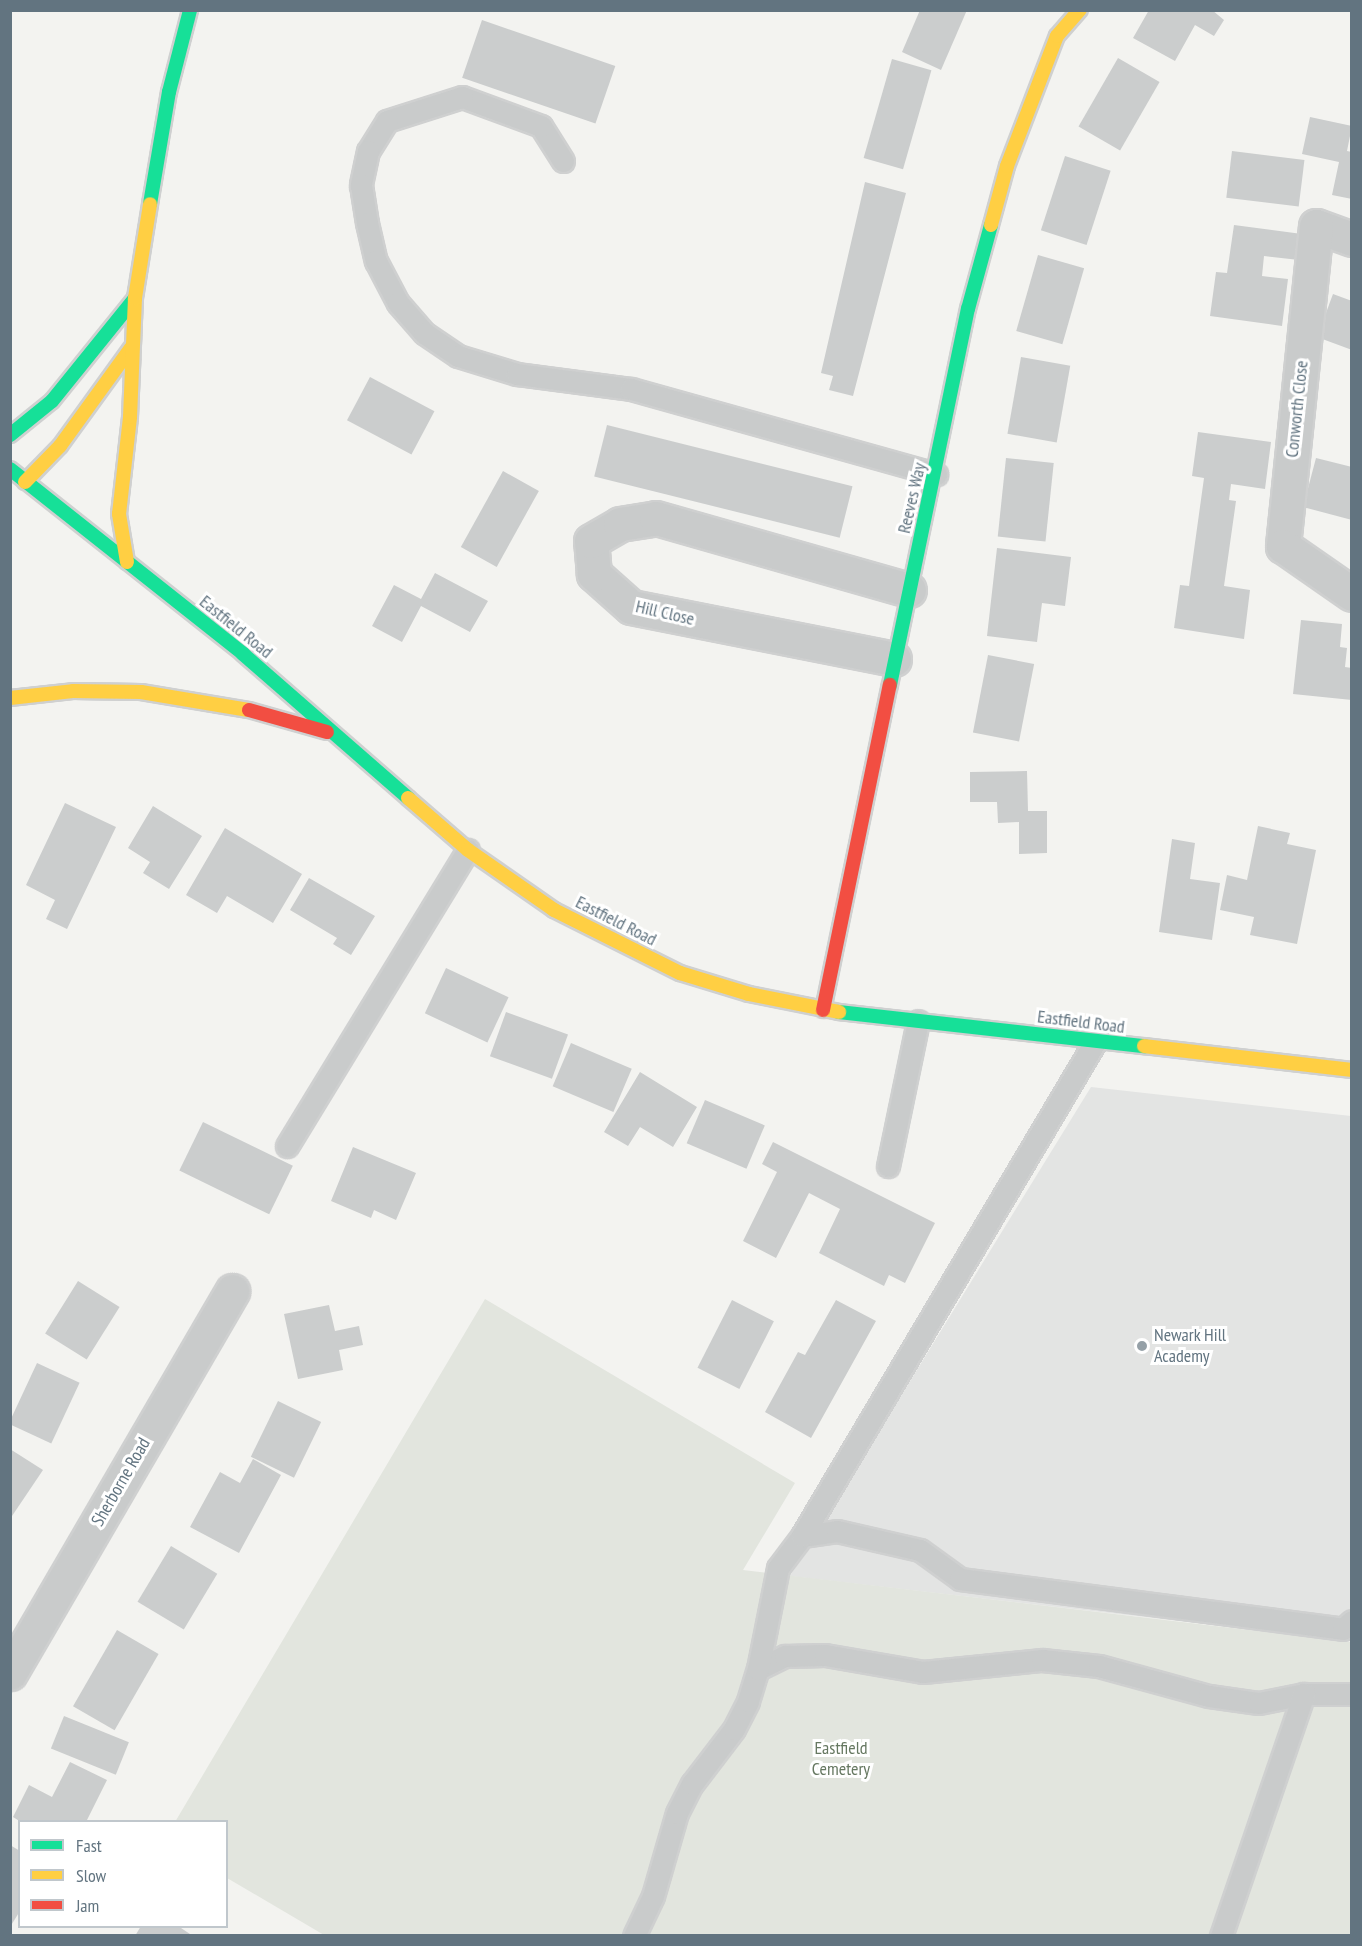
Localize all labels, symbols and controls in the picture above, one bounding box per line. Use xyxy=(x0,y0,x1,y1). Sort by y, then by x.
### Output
street label: Conworth Close xyxy=(1281,359,1313,459)
street label: Reeves Way xyxy=(893,460,931,536)
street label: Eastfield Road xyxy=(195,591,277,663)
street label: Hill Close xyxy=(634,596,696,630)
street label: Eastfield Road xyxy=(572,891,660,951)
street label: Eastfield Road xyxy=(1036,1006,1126,1038)
place label: Newark Hill Academy xyxy=(1154,1325,1226,1368)
marker: Newark Hill Academy xyxy=(1135,1339,1149,1353)
street label: Sherborne Road xyxy=(87,1434,155,1530)
park label: Eastfield Cemetery xyxy=(812,1738,870,1780)
legend xyxy=(18,1820,228,1928)
text: Fast xyxy=(76,1834,102,1857)
text: Slow xyxy=(76,1864,106,1887)
text: Jam xyxy=(76,1894,99,1917)

